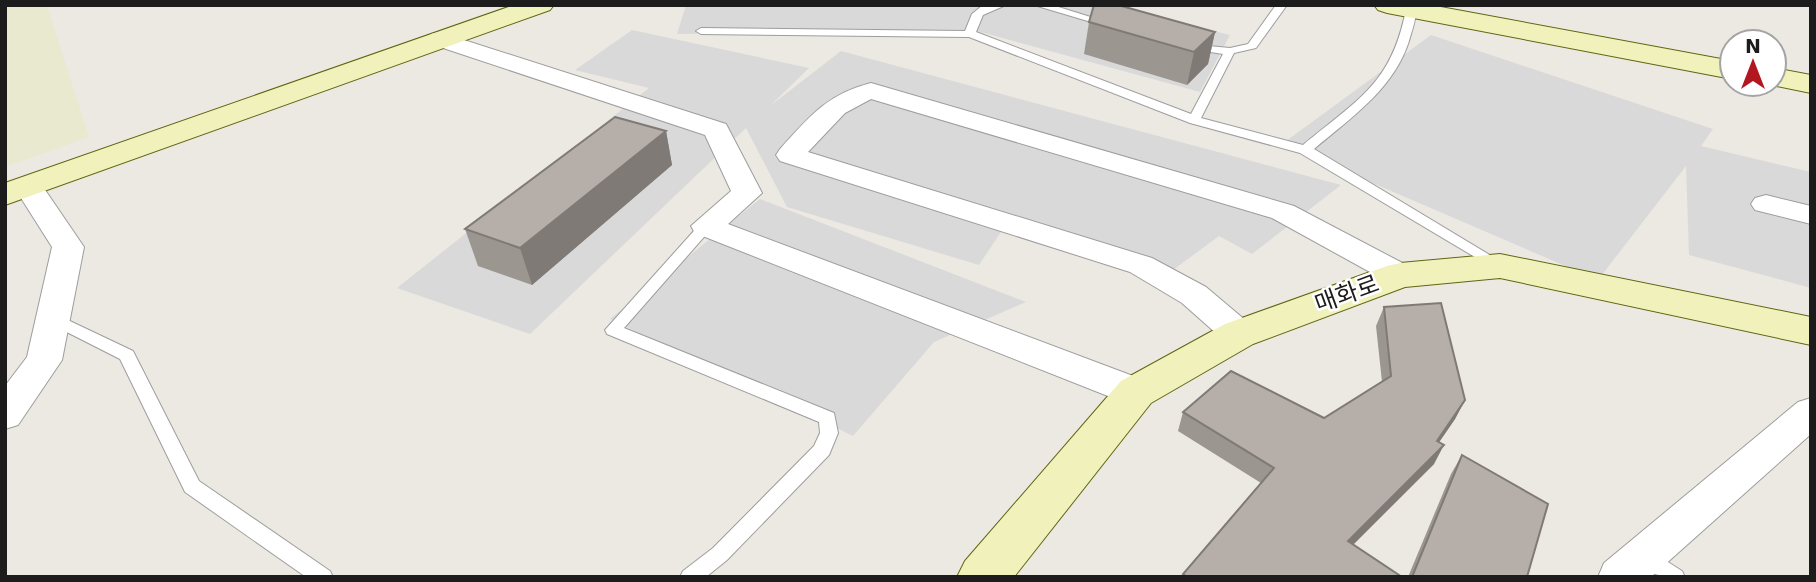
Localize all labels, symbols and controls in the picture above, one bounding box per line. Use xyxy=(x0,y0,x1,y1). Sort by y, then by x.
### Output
north arrow xyxy=(1718,28,1788,98)
text: N xyxy=(1745,35,1761,57)
street label: 매화로 xyxy=(1311,270,1383,318)

